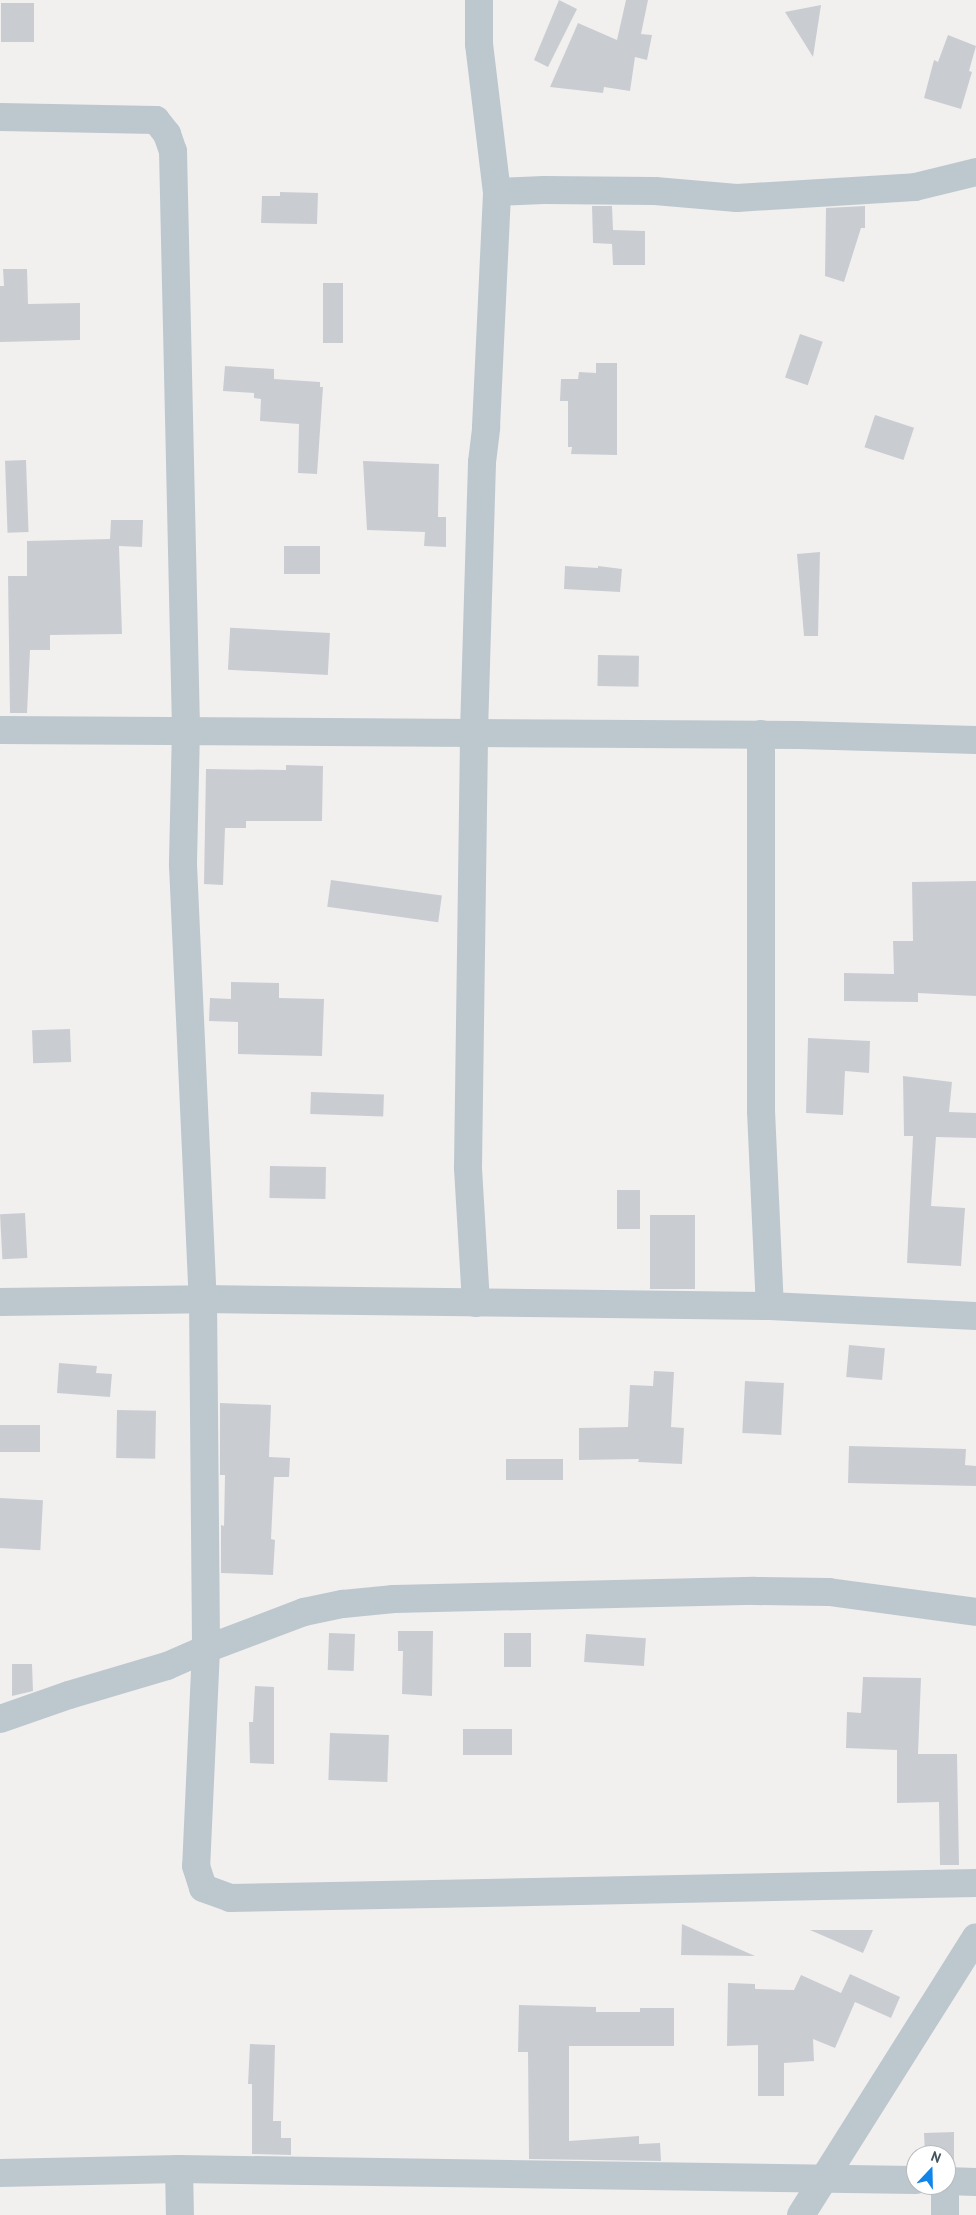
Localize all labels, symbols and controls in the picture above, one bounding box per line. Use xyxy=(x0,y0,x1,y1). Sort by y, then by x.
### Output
north arrow xyxy=(906,2145,956,2195)
text: N xyxy=(928,2147,944,2167)

